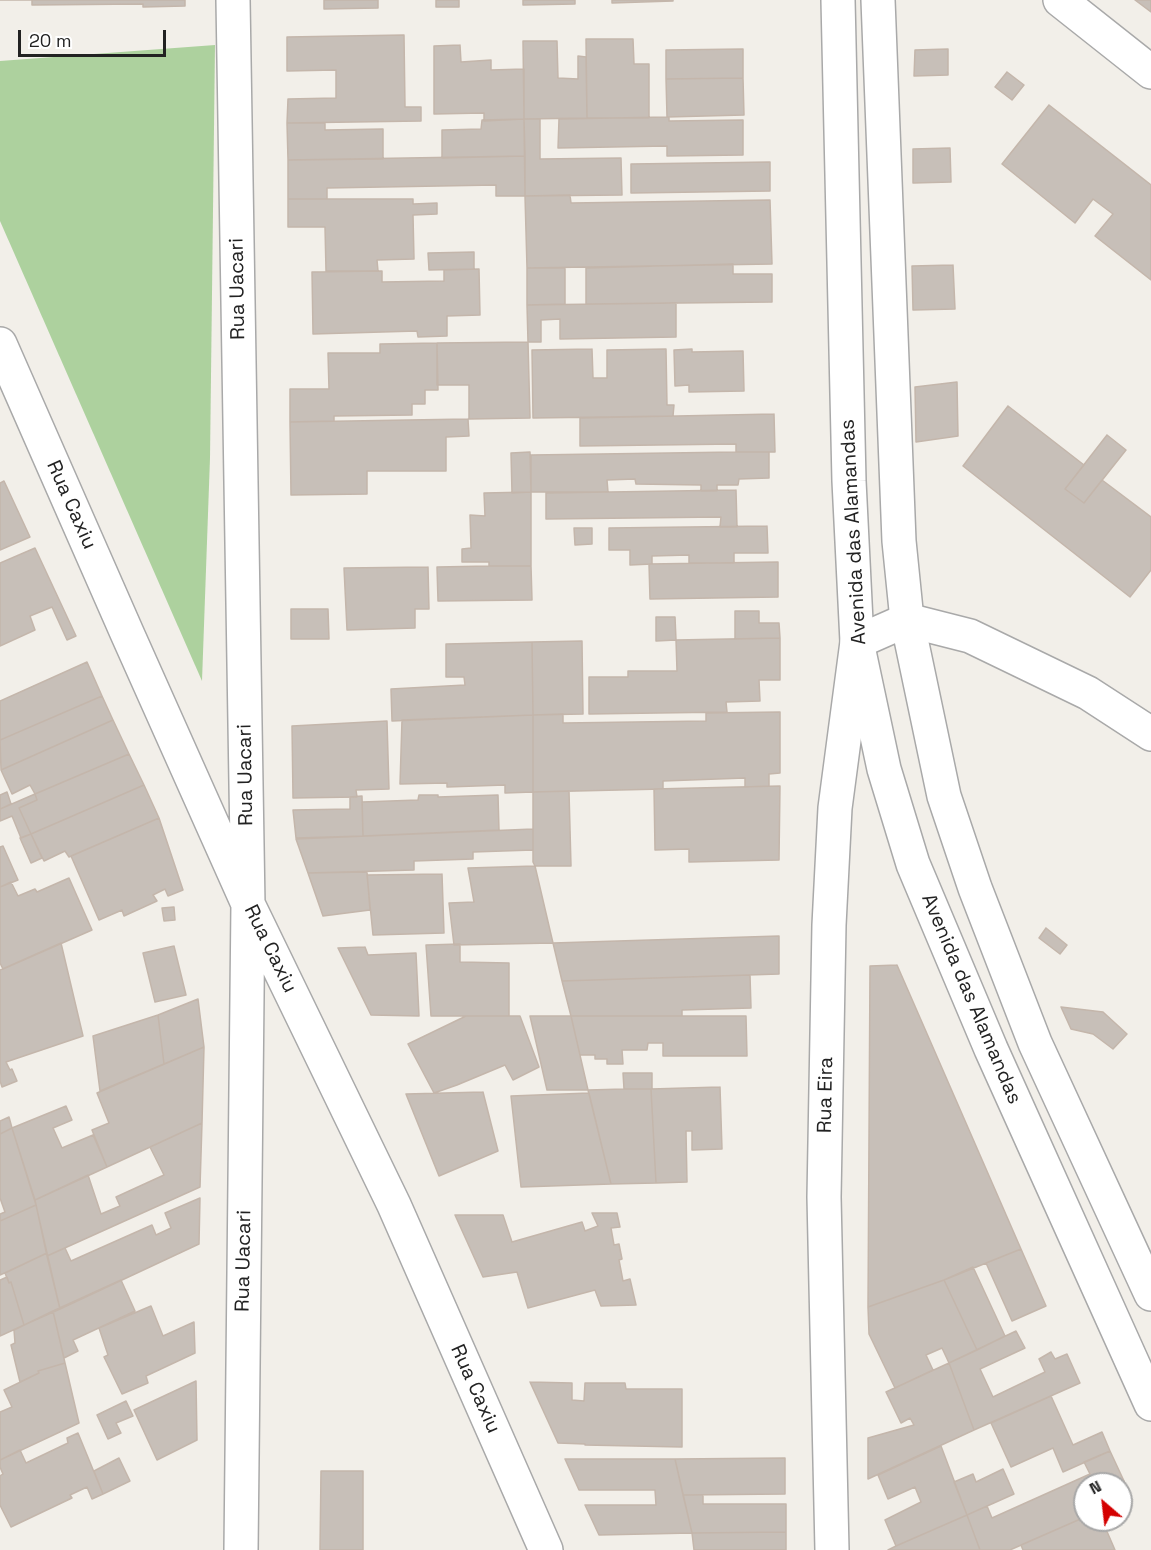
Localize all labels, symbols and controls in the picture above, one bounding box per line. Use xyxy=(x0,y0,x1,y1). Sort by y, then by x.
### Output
scale bar xyxy=(21,18,170,56)
text: 20 m xyxy=(29,29,72,52)
street label: Rua Uacari xyxy=(225,238,251,340)
street label: Avenida das Alamandas xyxy=(836,419,872,645)
street label: Rua Caxiu xyxy=(41,457,101,553)
street label: Rua Uacari xyxy=(233,724,259,826)
street label: Avenida das Alamandas xyxy=(916,890,1026,1108)
street label: Rua Caxiu xyxy=(238,901,302,997)
street label: Rua Eira xyxy=(813,1057,839,1133)
street label: Rua Uacari xyxy=(231,1210,257,1312)
street label: Rua Caxiu xyxy=(445,1341,505,1437)
north arrow xyxy=(1073,1472,1133,1532)
text: N xyxy=(1086,1476,1105,1499)

